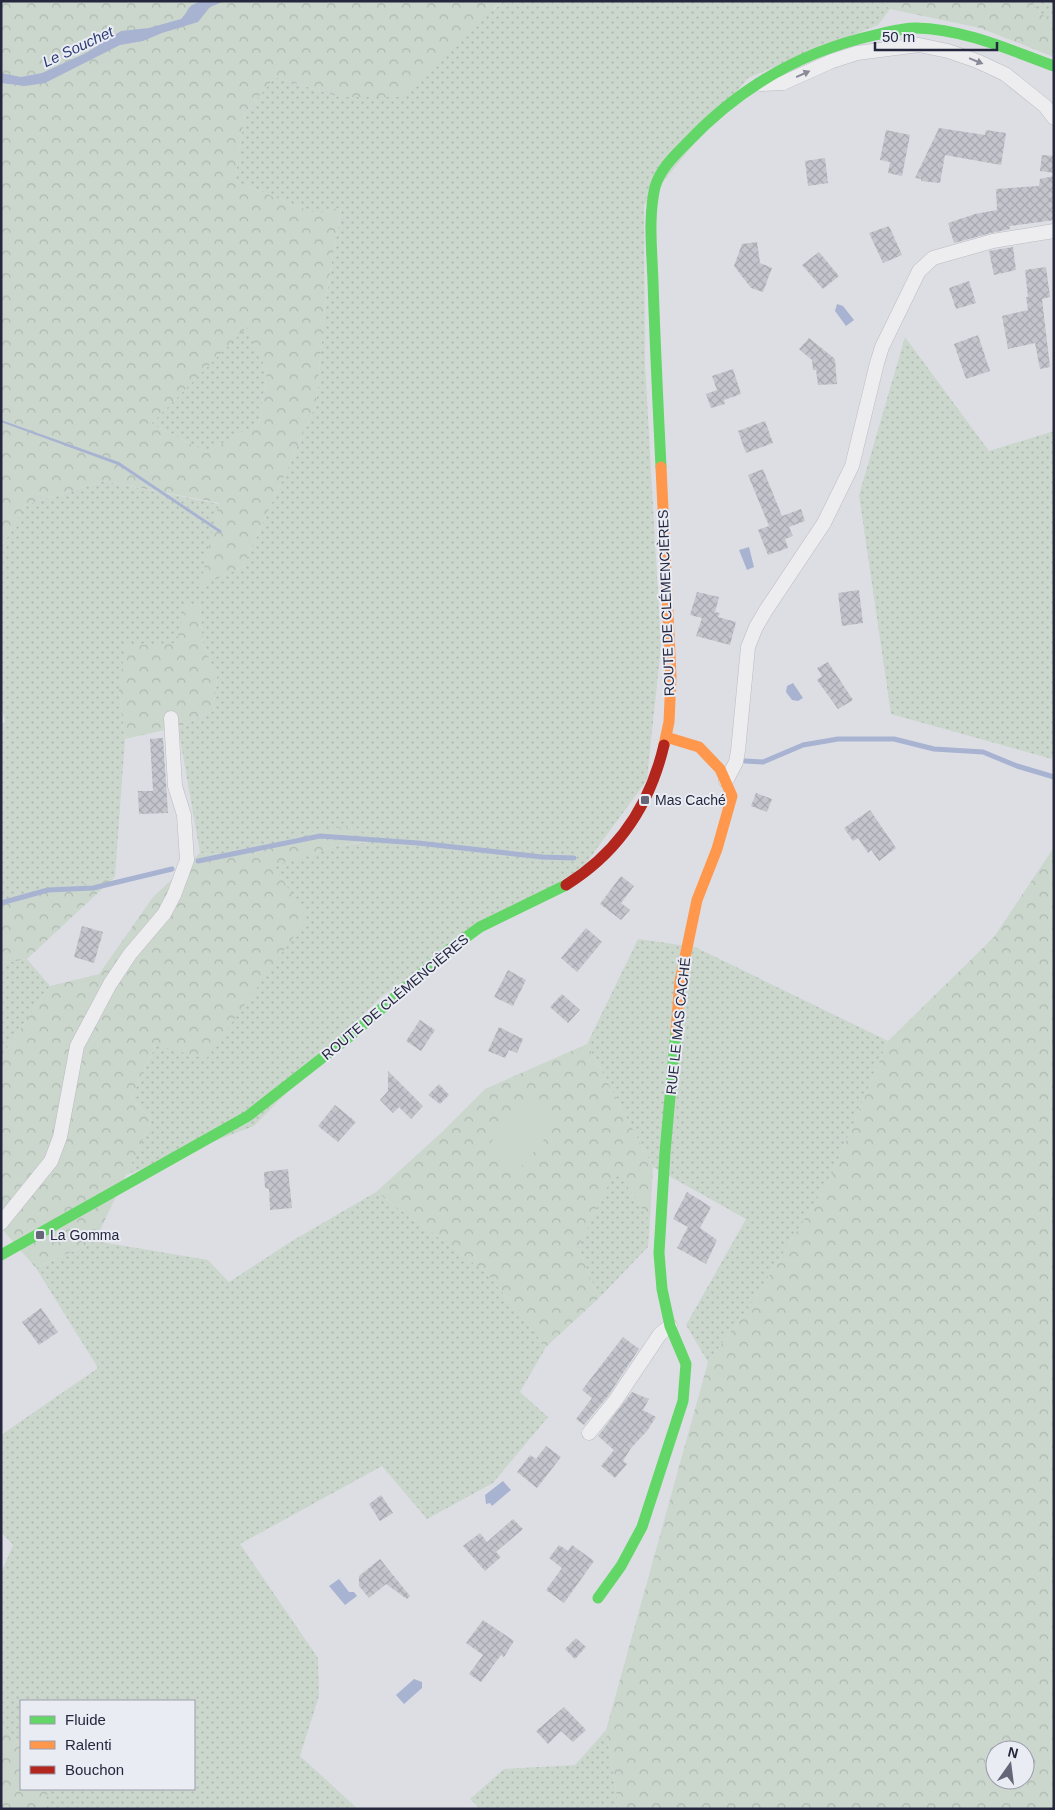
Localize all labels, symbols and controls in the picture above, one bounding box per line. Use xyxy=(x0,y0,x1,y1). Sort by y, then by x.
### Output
scale bar xyxy=(875,20,998,52)
water label: Le Souchet xyxy=(40,22,117,70)
text: 50 m xyxy=(882,28,915,45)
one-way arrow xyxy=(969,57,984,65)
one-way arrow xyxy=(796,70,811,78)
street label: ROUTE DE CLÉMENCIÈRES xyxy=(655,509,677,697)
place label: Mas Caché xyxy=(655,792,726,808)
marker: Mas Caché xyxy=(639,794,651,806)
street label: ROUTE DE CLÉMENCIÈRES xyxy=(318,931,472,1063)
street label: RUE LE MAS CACHÉ xyxy=(663,957,693,1095)
place label: La Gomma xyxy=(50,1227,119,1243)
marker: La Gomma xyxy=(34,1229,46,1241)
legend xyxy=(20,1700,195,1790)
text: Fluide xyxy=(65,1711,106,1728)
text: Ralenti xyxy=(65,1736,112,1753)
north arrow xyxy=(985,1740,1035,1790)
text: N xyxy=(1006,1743,1020,1761)
text: Bouchon xyxy=(65,1761,124,1778)

